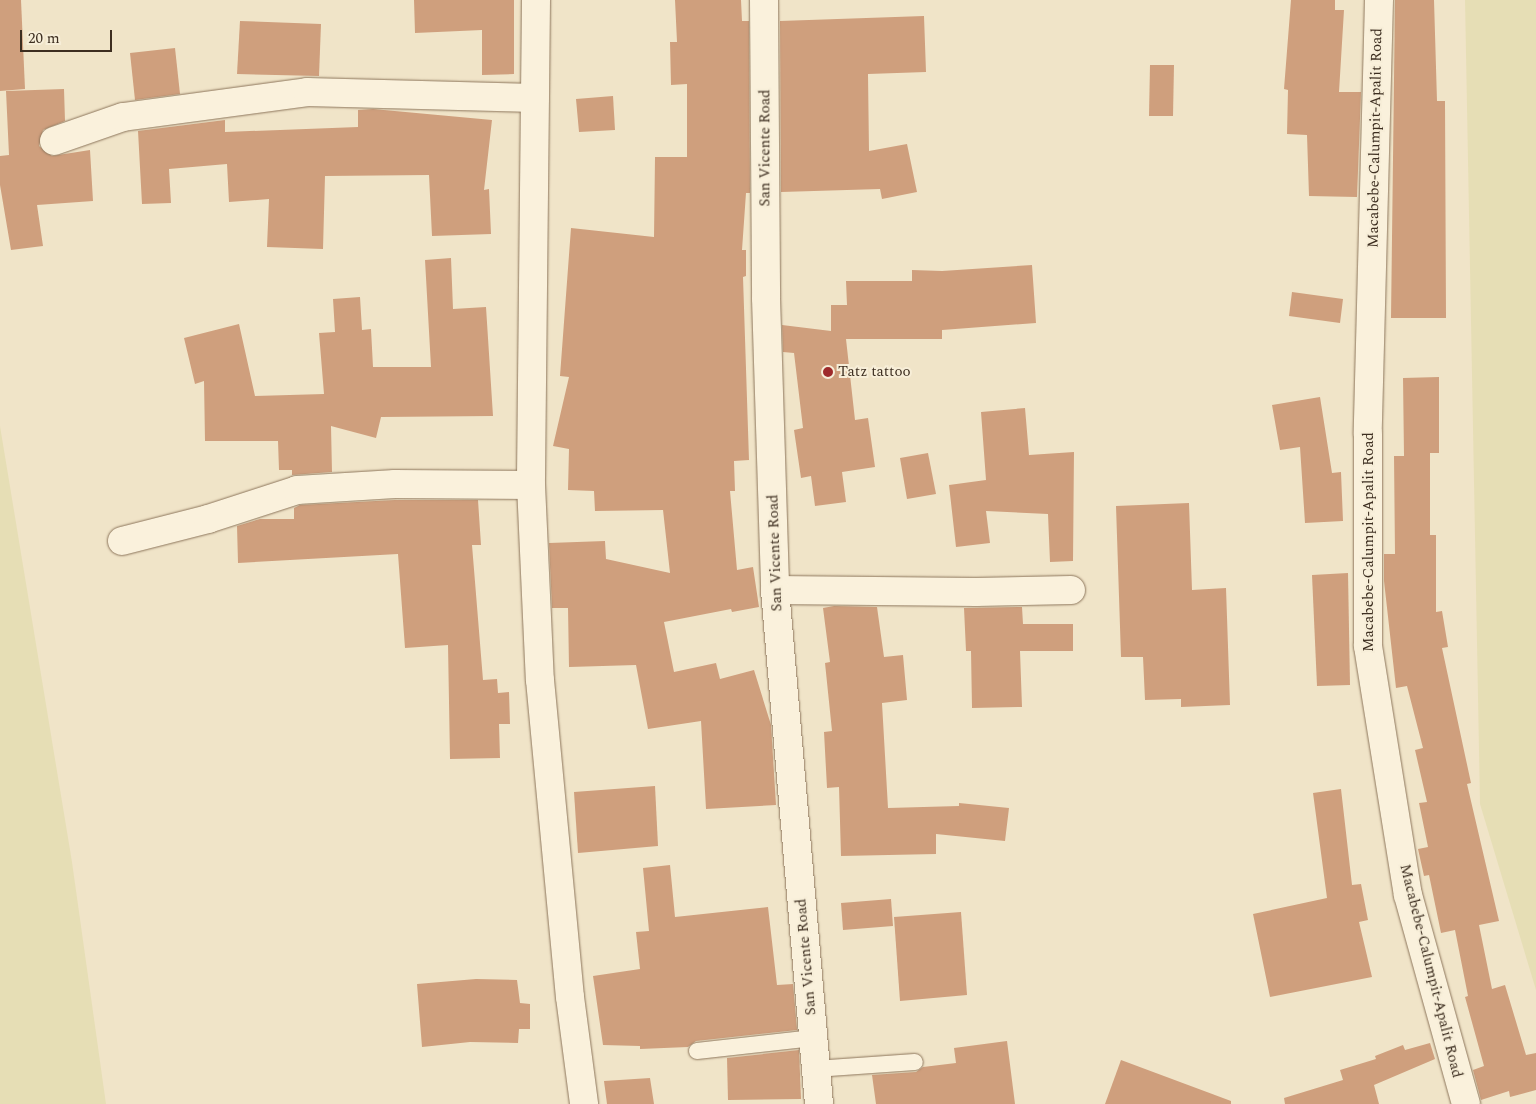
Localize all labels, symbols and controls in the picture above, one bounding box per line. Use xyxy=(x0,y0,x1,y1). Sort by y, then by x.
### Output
scale bar xyxy=(22,20,115,52)
text: 20 m xyxy=(28,27,60,50)
street label: Macabebe-Calumpit-Apalit Road xyxy=(1364,28,1386,248)
street label: San Vicente Road xyxy=(756,89,774,207)
place label: Tatz tattoo xyxy=(838,363,911,381)
marker: Tatz tattoo xyxy=(822,366,834,378)
street label: Macabebe-Calumpit-Apalit Road xyxy=(1360,432,1378,652)
street label: San Vicente Road xyxy=(764,494,786,612)
street label: Macabebe-Calumpit-Apalit Road xyxy=(1396,862,1466,1080)
street label: San Vicente Road xyxy=(792,898,820,1016)

